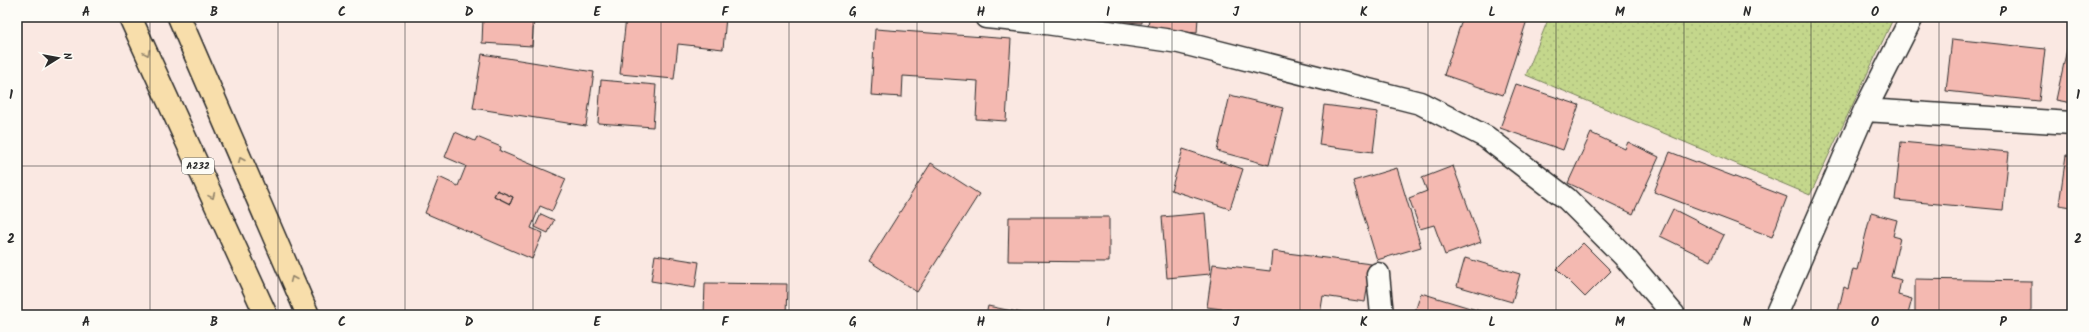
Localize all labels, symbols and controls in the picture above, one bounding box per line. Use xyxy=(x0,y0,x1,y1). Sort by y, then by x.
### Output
text: A xyxy=(82,2,90,23)
text: B xyxy=(210,2,218,23)
text: C xyxy=(338,2,346,23)
text: D xyxy=(465,2,474,23)
text: E xyxy=(593,2,601,23)
text: F xyxy=(721,2,729,23)
text: G xyxy=(849,2,857,23)
text: H xyxy=(977,2,986,23)
text: I xyxy=(1106,2,1110,23)
text: J xyxy=(1233,2,1240,23)
text: K xyxy=(1360,2,1368,23)
text: L xyxy=(1488,2,1496,23)
text: M xyxy=(1615,2,1625,23)
text: N xyxy=(1743,2,1752,23)
text: O xyxy=(1871,2,1879,23)
text: P xyxy=(1999,2,2007,23)
north arrow xyxy=(38,38,78,78)
one-way arrow xyxy=(142,49,150,56)
text: N xyxy=(57,51,76,61)
text: 1 xyxy=(9,85,13,106)
text: 1 xyxy=(2076,85,2080,106)
one-way arrow xyxy=(238,156,246,164)
road number: A232 xyxy=(182,158,214,174)
one-way arrow xyxy=(207,192,215,200)
text: 2 xyxy=(7,229,15,250)
text: 2 xyxy=(2074,229,2082,250)
one-way arrow xyxy=(289,276,297,283)
text: A xyxy=(82,312,90,332)
text: B xyxy=(210,312,218,332)
text: C xyxy=(338,312,346,332)
text: D xyxy=(465,312,474,332)
text: E xyxy=(593,312,601,332)
text: F xyxy=(721,312,729,332)
text: G xyxy=(849,312,857,332)
text: H xyxy=(977,312,986,332)
text: I xyxy=(1106,312,1110,332)
text: J xyxy=(1233,312,1240,332)
text: K xyxy=(1360,312,1368,332)
text: L xyxy=(1488,312,1496,332)
text: M xyxy=(1615,312,1625,332)
text: N xyxy=(1743,312,1752,332)
text: O xyxy=(1871,312,1879,332)
text: P xyxy=(1999,312,2007,332)

